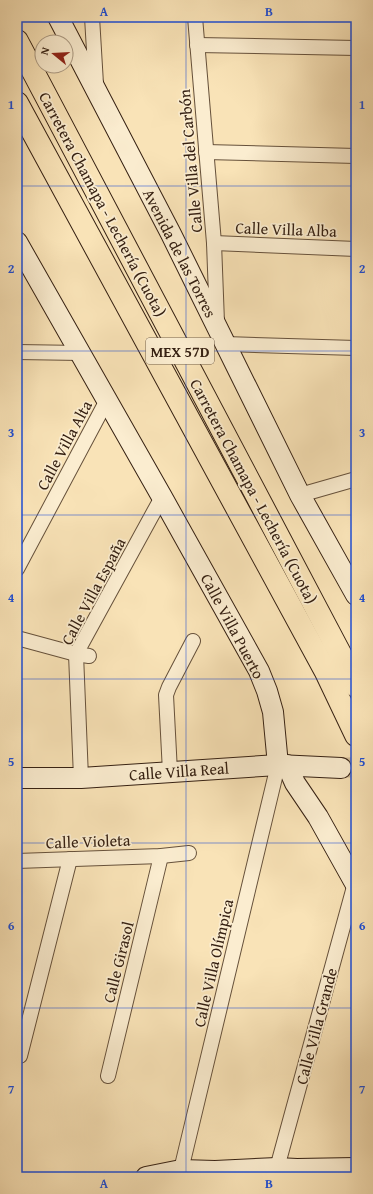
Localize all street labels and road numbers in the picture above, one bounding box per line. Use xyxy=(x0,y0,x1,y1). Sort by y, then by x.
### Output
street label: Carretera Chamapa - Lechería (Cuota) xyxy=(33,87,173,321)
street label: Calle Villa del Carbón xyxy=(172,88,208,234)
street label: Avenida de las Torres xyxy=(137,184,223,322)
street label: Calle Villa Alba xyxy=(235,215,337,243)
road number: MEX 57D xyxy=(146,338,214,364)
street label: Carretera Chamapa - Lechería (Cuota) xyxy=(184,374,324,608)
street label: Calle Villa Alta xyxy=(30,395,98,494)
street label: Calle Villa España xyxy=(55,533,132,649)
street label: Calle Villa Puerto xyxy=(195,569,271,683)
street label: Calle Villa Real xyxy=(128,756,230,786)
street label: Calle Violeta xyxy=(45,828,131,854)
street label: Calle Villa Olímpica xyxy=(187,896,240,1029)
street label: Calle Girasol xyxy=(96,918,140,1005)
street label: Calle Villa Grande xyxy=(289,965,343,1087)

